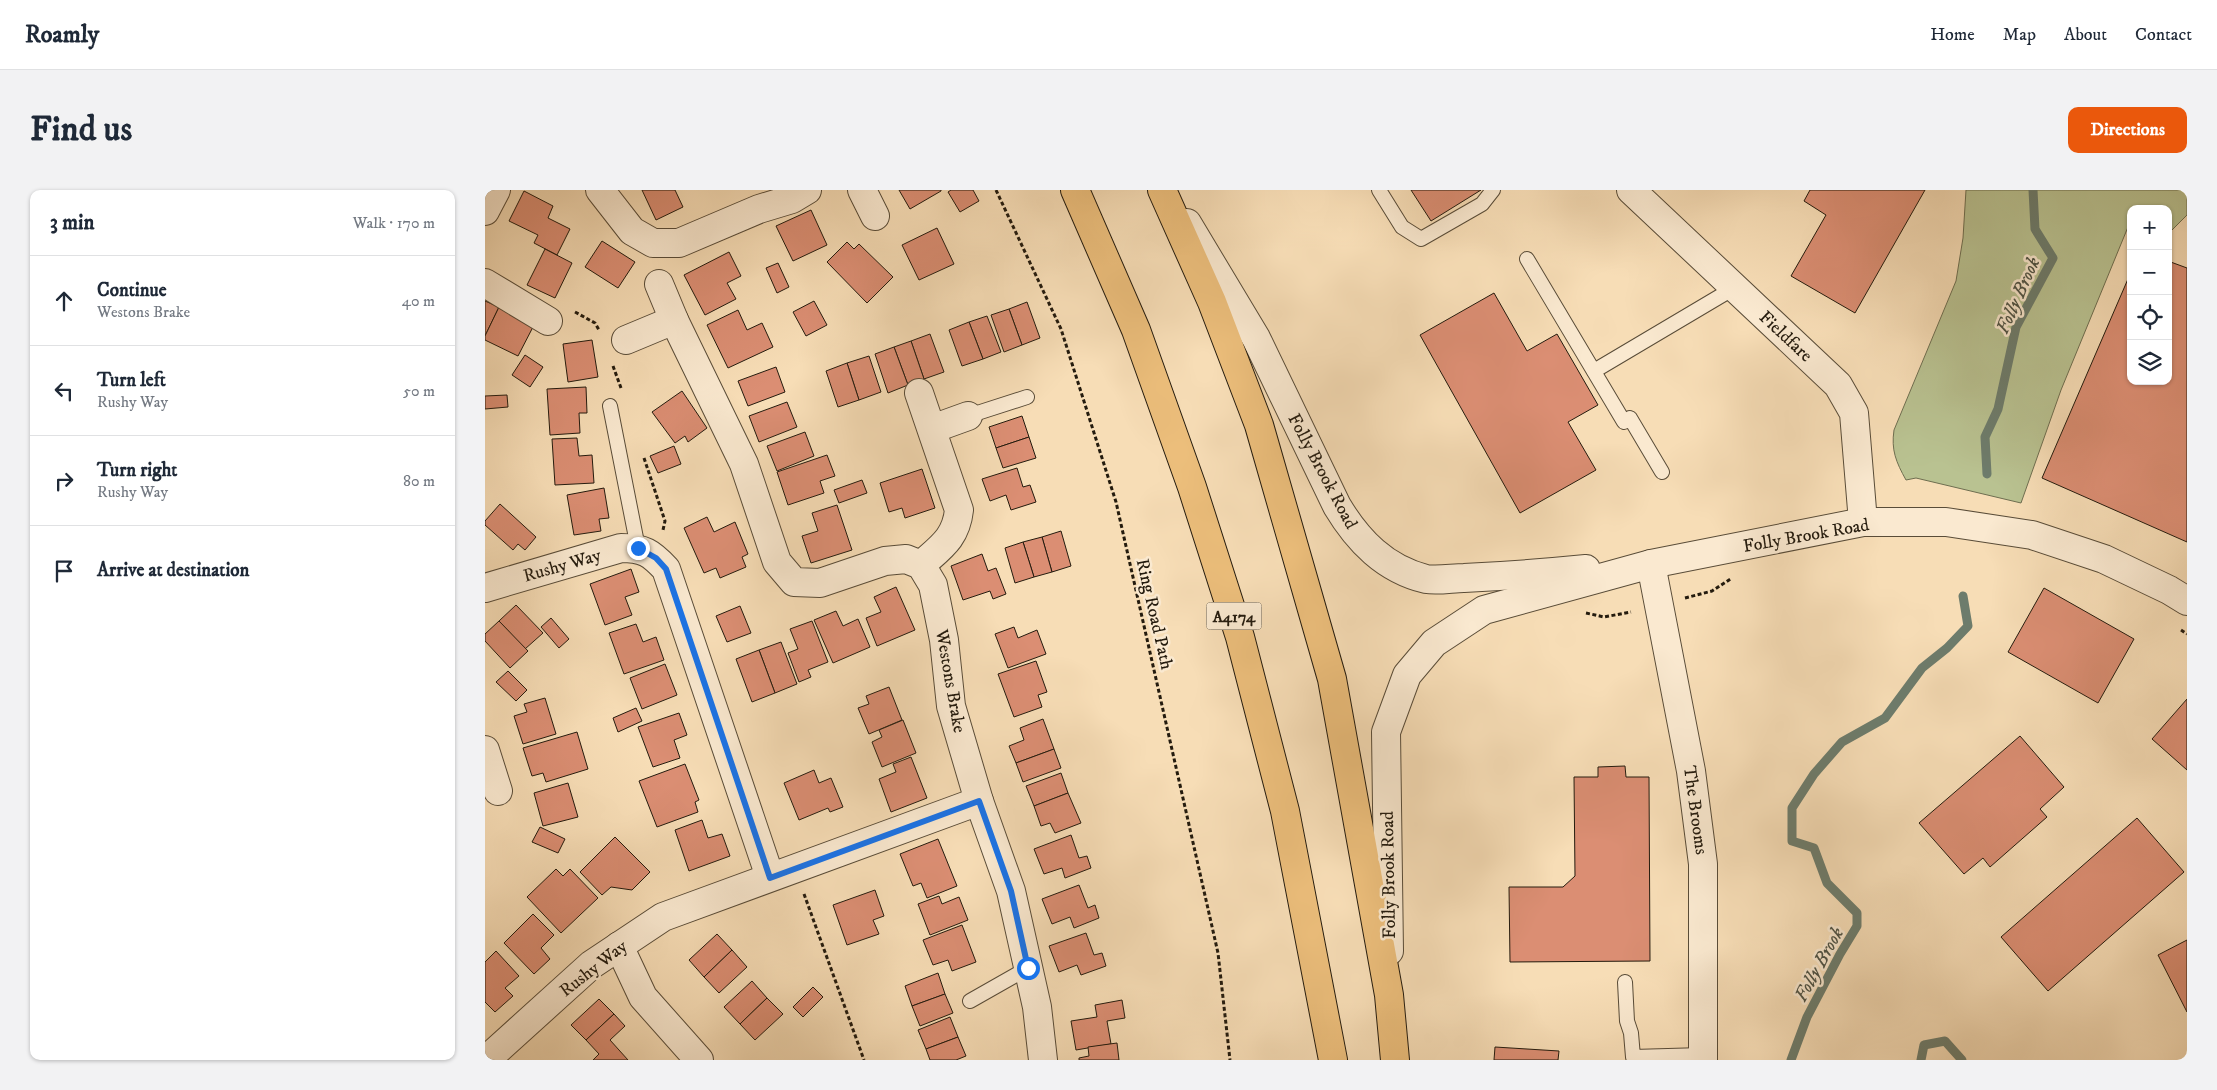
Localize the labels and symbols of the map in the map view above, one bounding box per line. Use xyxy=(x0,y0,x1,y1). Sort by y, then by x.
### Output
water label: Folly Brook xyxy=(1991,254,2045,337)
street label: Fieldfare xyxy=(1754,307,1817,367)
street label: Folly Brook Road xyxy=(1282,410,1362,533)
street label: Folly Brook Road xyxy=(1741,514,1871,558)
route end xyxy=(627,537,650,560)
street label: Rushy Way xyxy=(521,544,604,588)
street label: Ring Road Path xyxy=(1131,557,1178,672)
road number: A4174 xyxy=(1207,602,1261,630)
street label: Westons Brake xyxy=(930,627,970,735)
street label: The Brooms xyxy=(1678,764,1712,856)
street label: Folly Brook Road xyxy=(1377,811,1401,939)
water label: Folly Brook xyxy=(1790,924,1849,1006)
street label: Rushy Way xyxy=(555,935,632,1002)
route start xyxy=(1017,957,1040,980)

